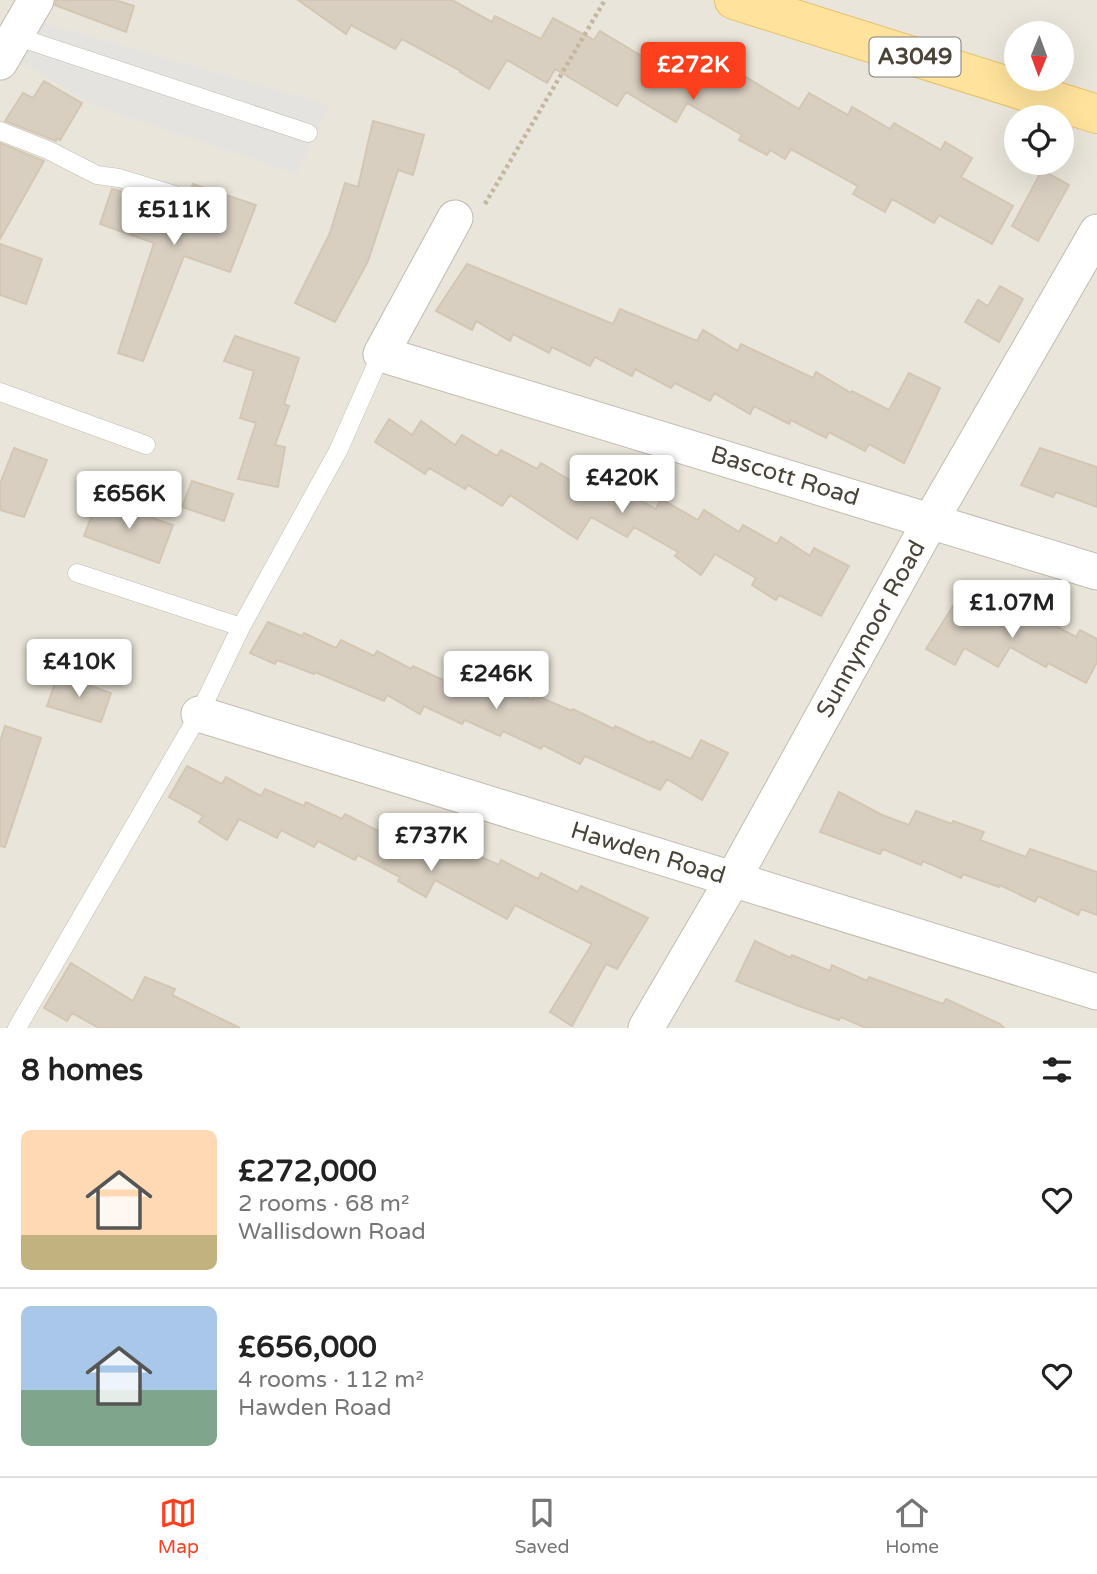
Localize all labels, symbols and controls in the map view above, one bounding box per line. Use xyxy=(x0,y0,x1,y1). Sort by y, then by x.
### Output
north arrow xyxy=(1004,21,1074,91)
map controls xyxy=(1004,21,1074,175)
road number: A3049 xyxy=(870,38,960,76)
pin: £272K xyxy=(644,42,742,102)
text: £272K xyxy=(657,51,729,79)
button: locate xyxy=(1004,105,1074,175)
pin: £511K xyxy=(125,188,223,247)
text: £511K xyxy=(138,196,210,224)
street label: Bascott Road xyxy=(707,440,863,512)
pin: £420K xyxy=(573,456,671,515)
text: £420K xyxy=(586,464,658,492)
pin: £656K xyxy=(80,472,178,531)
text: £656K xyxy=(93,480,165,508)
street label: Sunnymoor Road xyxy=(810,535,932,723)
pin: £1.07M xyxy=(955,580,1069,640)
text: £1.07M xyxy=(969,589,1055,617)
pin: £410K xyxy=(30,640,128,699)
text: £410K xyxy=(43,648,115,676)
pin: £246K xyxy=(447,652,545,711)
text: £246K xyxy=(460,660,532,688)
pin: £737K xyxy=(382,814,480,873)
street label: Hawden Road xyxy=(567,816,729,890)
text: £737K xyxy=(395,822,467,850)
icon: filters xyxy=(1038,1051,1076,1089)
text: 8 homes xyxy=(21,1052,143,1089)
text: £272,000 xyxy=(238,1153,377,1190)
icon: home xyxy=(77,1158,161,1242)
icon: heart xyxy=(1038,1181,1076,1219)
text: 2 rooms · 68 m² xyxy=(238,1190,409,1218)
text: Wallisdown Road xyxy=(238,1218,426,1246)
text: £656,000 xyxy=(238,1329,377,1366)
icon: home xyxy=(77,1334,161,1418)
icon: heart xyxy=(1038,1357,1076,1395)
text: 4 rooms · 112 m² xyxy=(238,1366,424,1394)
text: Hawden Road xyxy=(238,1394,391,1422)
tab: Map xyxy=(158,1494,199,1558)
tab: Saved xyxy=(515,1494,570,1558)
tab: Home xyxy=(885,1494,939,1558)

